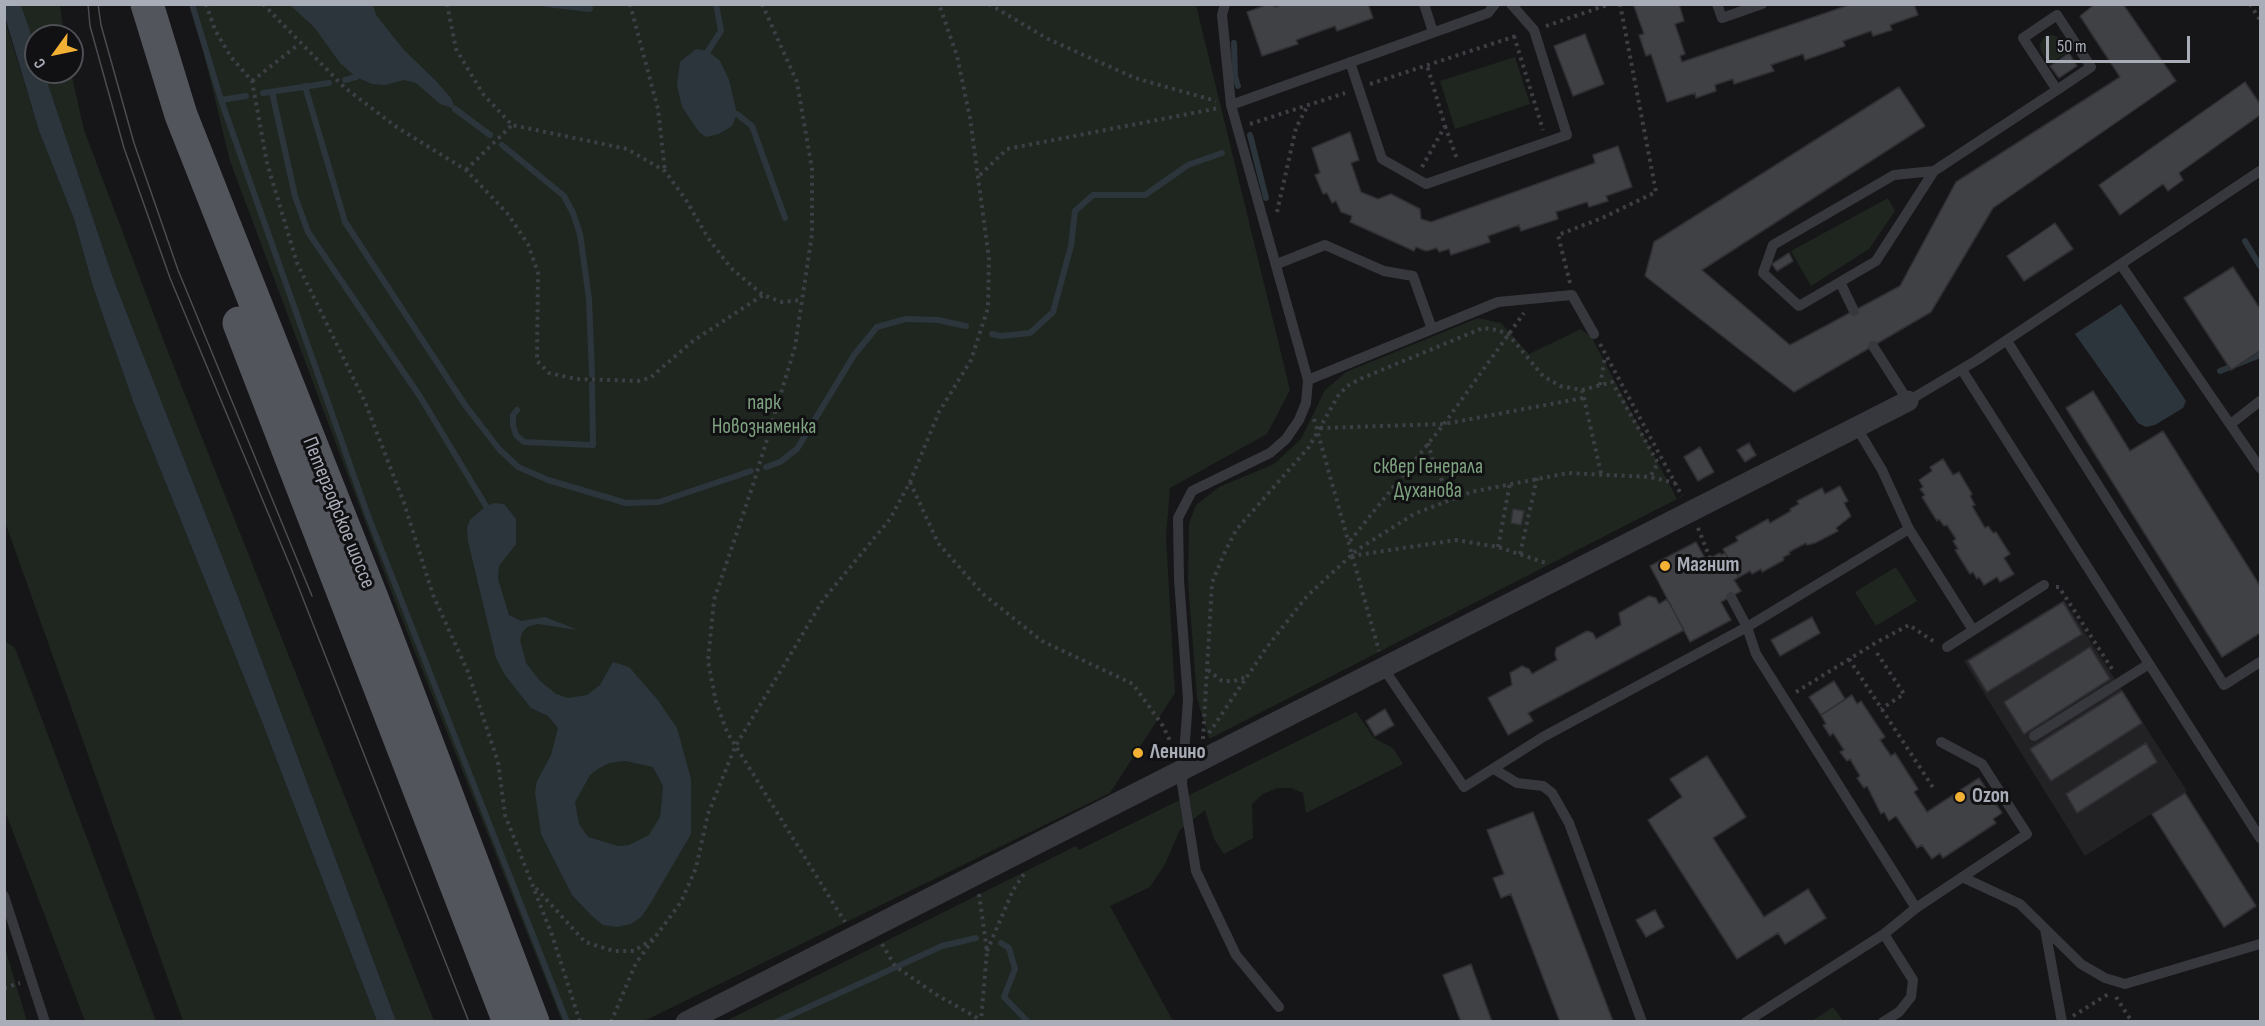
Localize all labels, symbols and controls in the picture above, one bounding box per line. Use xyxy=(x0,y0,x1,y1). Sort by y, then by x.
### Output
north arrow xyxy=(24,24,84,84)
scale bar xyxy=(2049,24,2193,62)
text: 50 m xyxy=(2057,36,2087,57)
text: С xyxy=(30,54,50,72)
park label: парк Новознаменка xyxy=(712,391,816,441)
street label: Петергофское шоссе xyxy=(296,434,380,592)
park label: сквер Генерала Духанова xyxy=(1373,455,1483,505)
place label: Магнит xyxy=(1677,553,1739,579)
marker: Магнит xyxy=(1658,559,1672,573)
place label: Ленино xyxy=(1150,740,1206,766)
marker: Ленино xyxy=(1131,746,1145,760)
place label: Ozon xyxy=(1972,784,2009,810)
marker: Ozon xyxy=(1953,790,1967,804)

